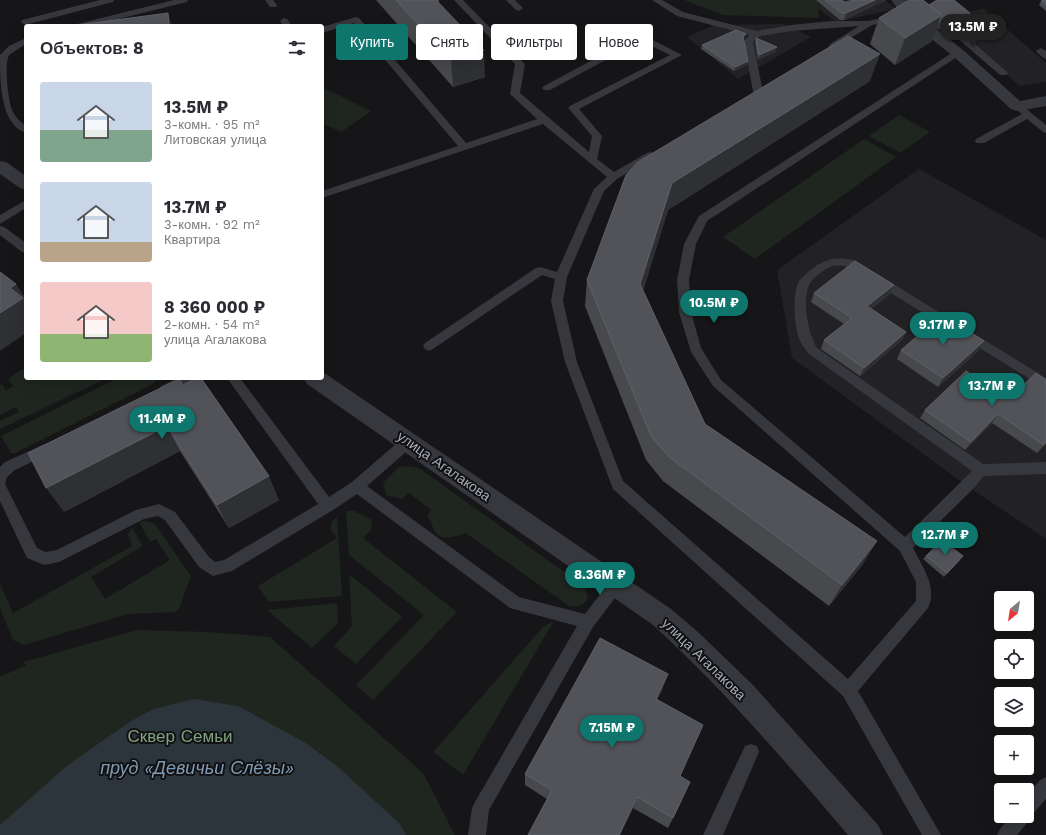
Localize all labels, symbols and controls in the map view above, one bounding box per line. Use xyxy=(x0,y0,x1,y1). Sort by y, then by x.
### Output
pin: 13.5M ₽ xyxy=(936,14,1010,48)
text: 13.5M ₽ xyxy=(948,19,998,34)
chip: Купить xyxy=(336,24,408,60)
chip: Снять xyxy=(416,24,483,60)
chip: Фильтры xyxy=(491,24,577,60)
chip: Новое xyxy=(585,24,653,60)
icon: filters xyxy=(286,37,308,59)
text: Объектов: 8 xyxy=(40,38,144,58)
text: 13.5M ₽ xyxy=(164,97,228,117)
icon: home xyxy=(72,98,120,146)
text: 3-комн. · 95 m² xyxy=(164,117,260,132)
text: Литовская улица xyxy=(164,132,267,147)
text: 13.7M ₽ xyxy=(164,197,227,217)
icon: home xyxy=(72,198,120,246)
text: 3-комн. · 92 m² xyxy=(164,217,260,232)
text: Квартира xyxy=(164,232,220,247)
pin: 10.5M ₽ xyxy=(677,290,751,324)
text: 10.5M ₽ xyxy=(689,295,739,310)
text: 8 360 000 ₽ xyxy=(164,297,265,317)
icon: home xyxy=(72,298,120,346)
pin: 9.17M ₽ xyxy=(906,312,980,346)
text: 2-комн. · 54 m² xyxy=(164,317,259,332)
text: 9.17M ₽ xyxy=(919,317,967,332)
text: улица Агалакова xyxy=(164,332,266,347)
pin: 13.7M ₽ xyxy=(955,373,1029,407)
text: 13.7M ₽ xyxy=(968,378,1016,393)
pin: 11.4M ₽ xyxy=(125,406,199,440)
text: 11.4M ₽ xyxy=(138,411,186,426)
street label: улица Агалакова xyxy=(394,428,494,504)
pin: 12.7M ₽ xyxy=(908,522,982,556)
text: 12.7M ₽ xyxy=(921,527,969,542)
pin: 8.36M ₽ xyxy=(563,562,637,596)
text: 8.36M ₽ xyxy=(574,567,626,582)
north arrow xyxy=(994,591,1034,631)
map controls xyxy=(994,591,1034,823)
street label: улица Агалакова xyxy=(659,615,749,703)
button: locate xyxy=(994,639,1034,679)
button: layers xyxy=(994,687,1034,727)
pin: 7.15M ₽ xyxy=(575,715,649,749)
text: 7.15M ₽ xyxy=(589,720,635,735)
park label: Сквер Семьи xyxy=(127,726,233,746)
button: + xyxy=(994,735,1034,775)
water label: пруд «Девичьи Слёзы» xyxy=(100,757,294,778)
button: − xyxy=(994,783,1034,823)

